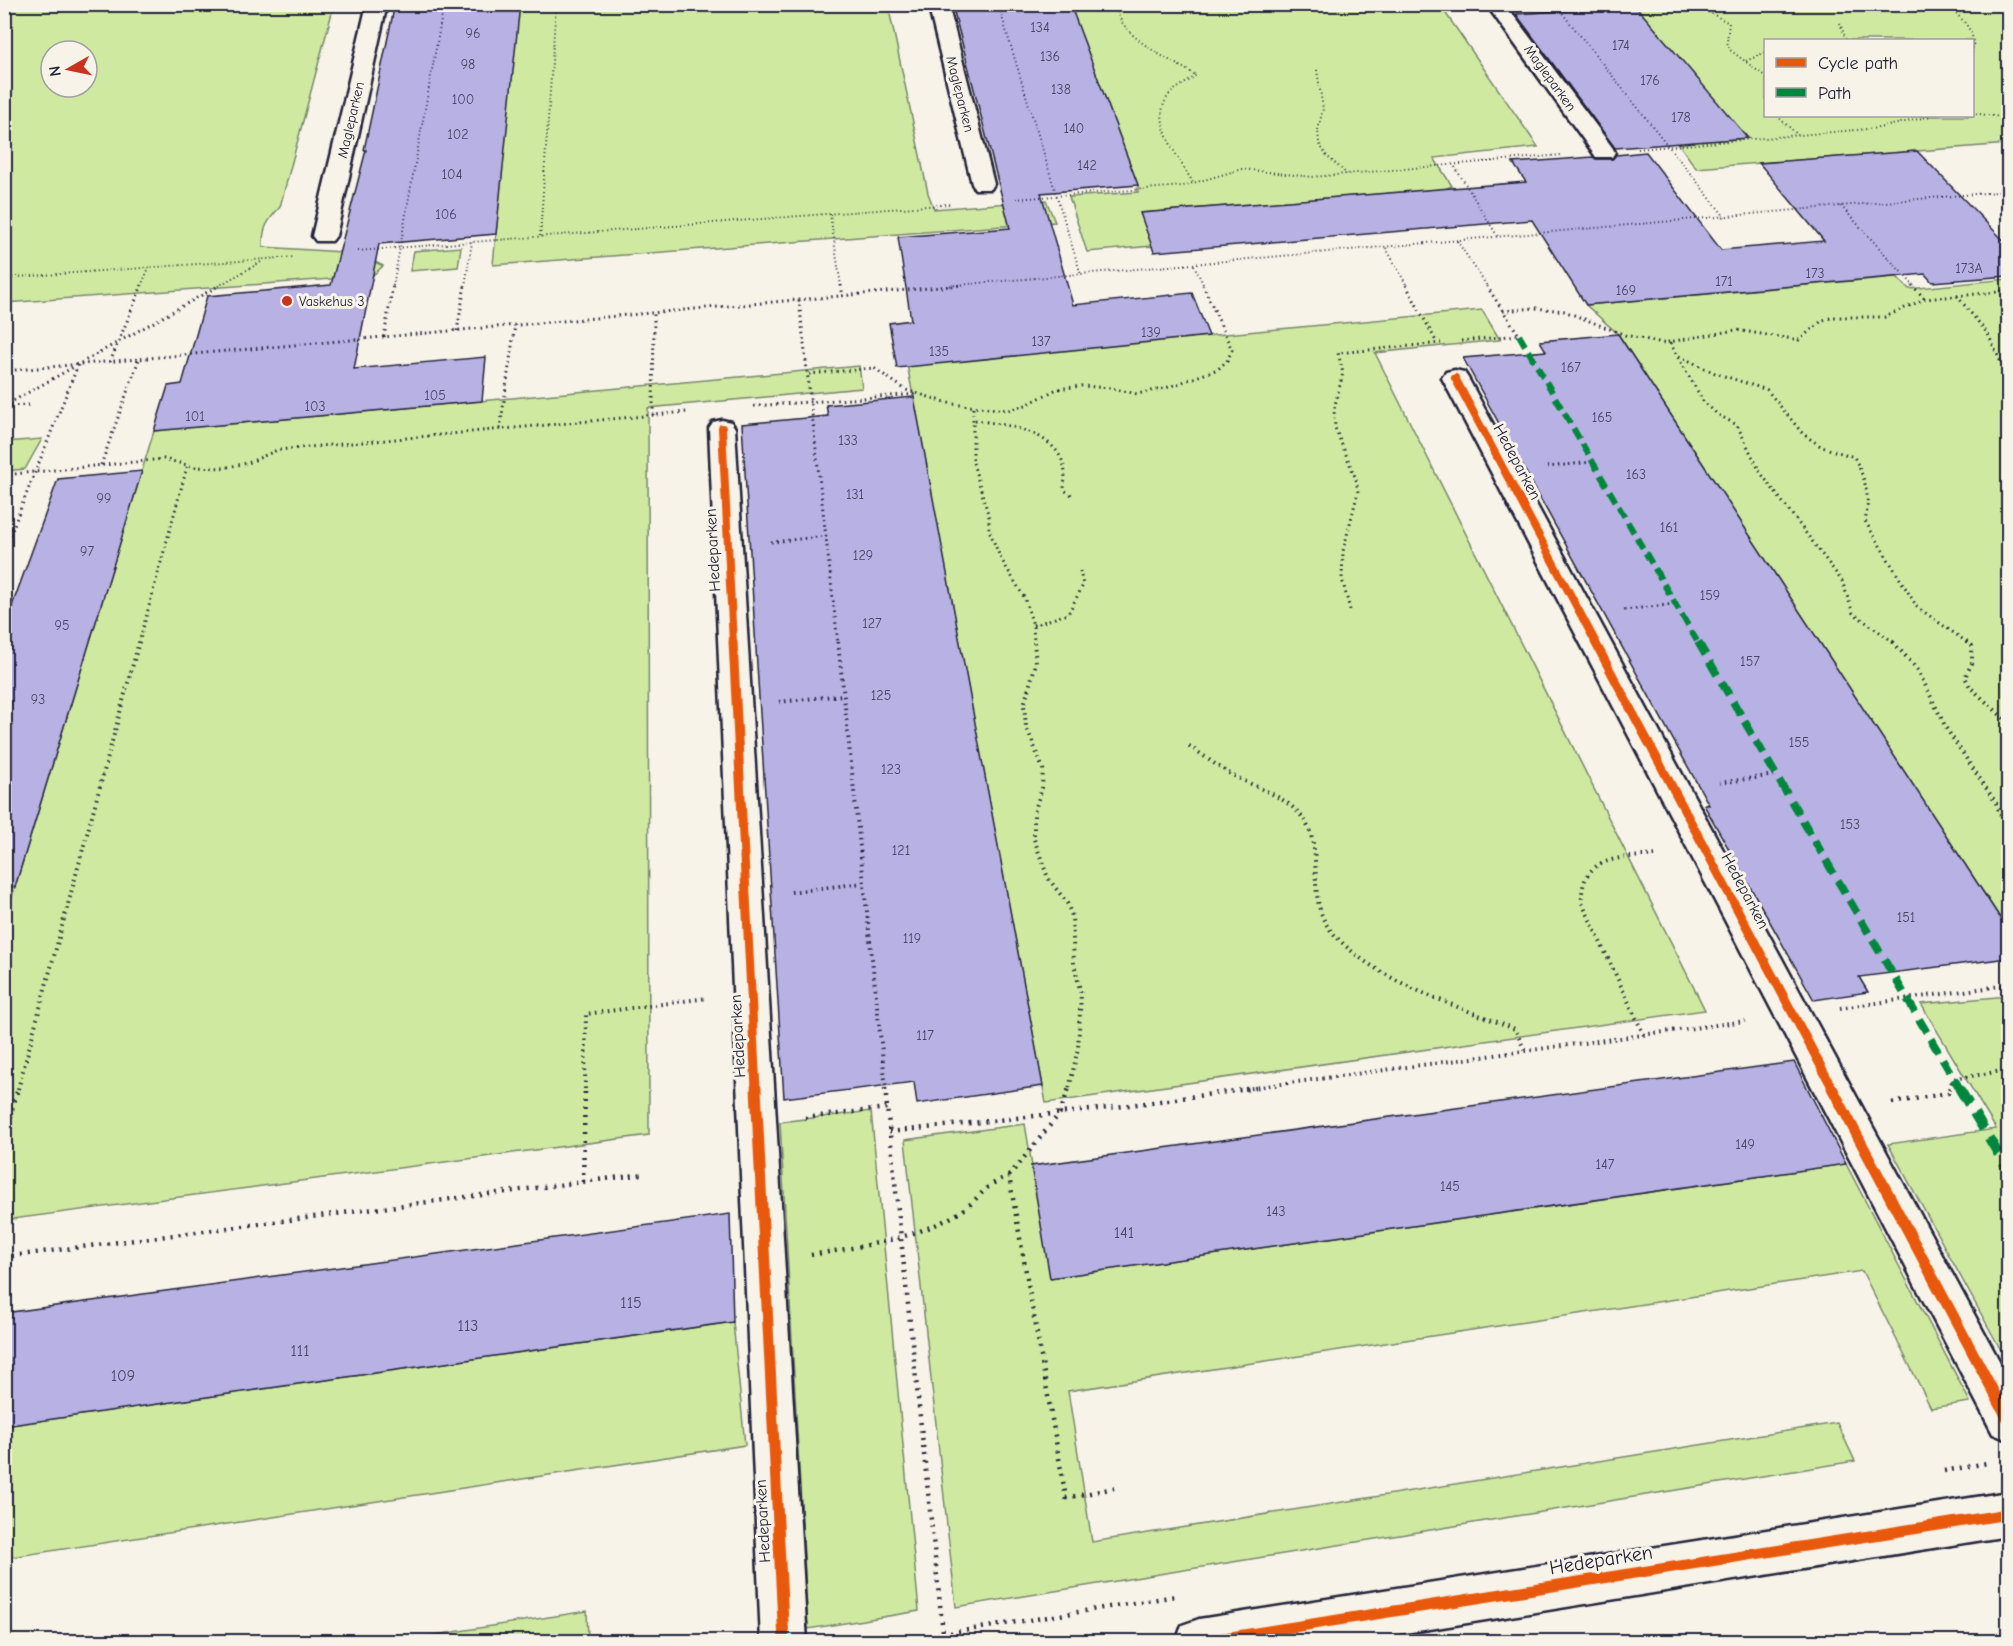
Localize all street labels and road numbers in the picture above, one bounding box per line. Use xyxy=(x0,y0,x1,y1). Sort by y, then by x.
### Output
street label: Magleparken xyxy=(1520,41,1580,115)
street label: Magleparken xyxy=(942,54,978,134)
street label: Magleparken xyxy=(334,80,368,160)
street label: Hedeparken xyxy=(1489,421,1545,503)
street label: Hedeparken xyxy=(702,508,724,592)
street label: Hedeparken xyxy=(1717,850,1773,932)
street label: Hedeparken xyxy=(727,994,749,1078)
street label: Hedeparken xyxy=(752,1479,774,1563)
street label: Hedeparken xyxy=(1548,1540,1654,1580)

